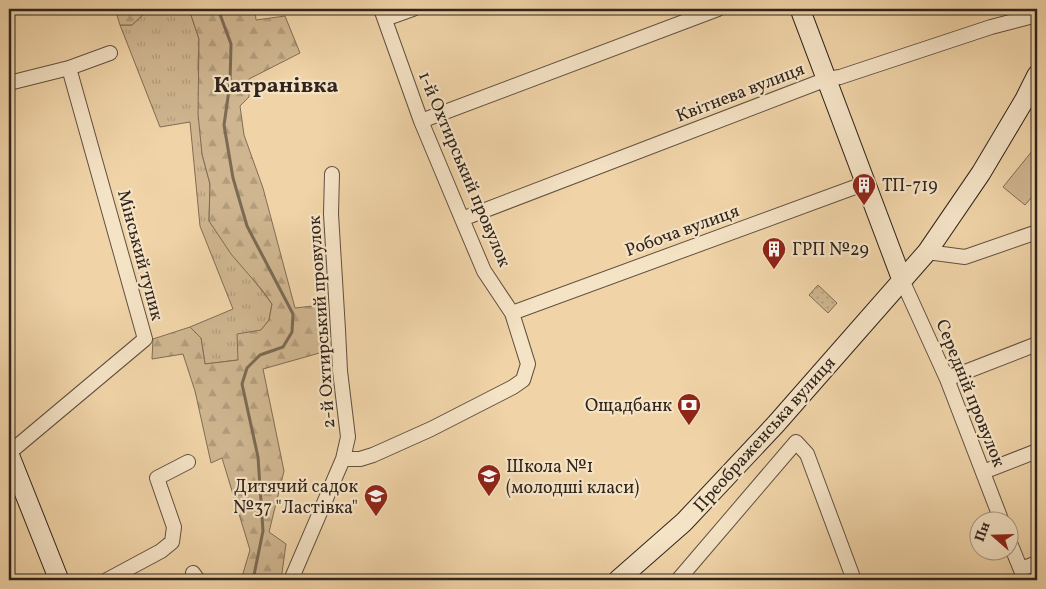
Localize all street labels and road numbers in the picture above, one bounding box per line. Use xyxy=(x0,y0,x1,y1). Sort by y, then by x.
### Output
street label: Квітнева вулиця xyxy=(673,57,808,129)
street label: 1-й Охтирський провулок xyxy=(411,68,516,272)
street label: Мінський тупик xyxy=(110,187,169,324)
street label: Робоча вулиця xyxy=(622,199,743,264)
street label: 2-й Охтирський провулок xyxy=(303,214,342,429)
street label: Середній провулок xyxy=(929,316,1011,472)
street label: Преображенська вулиця xyxy=(688,352,842,518)

